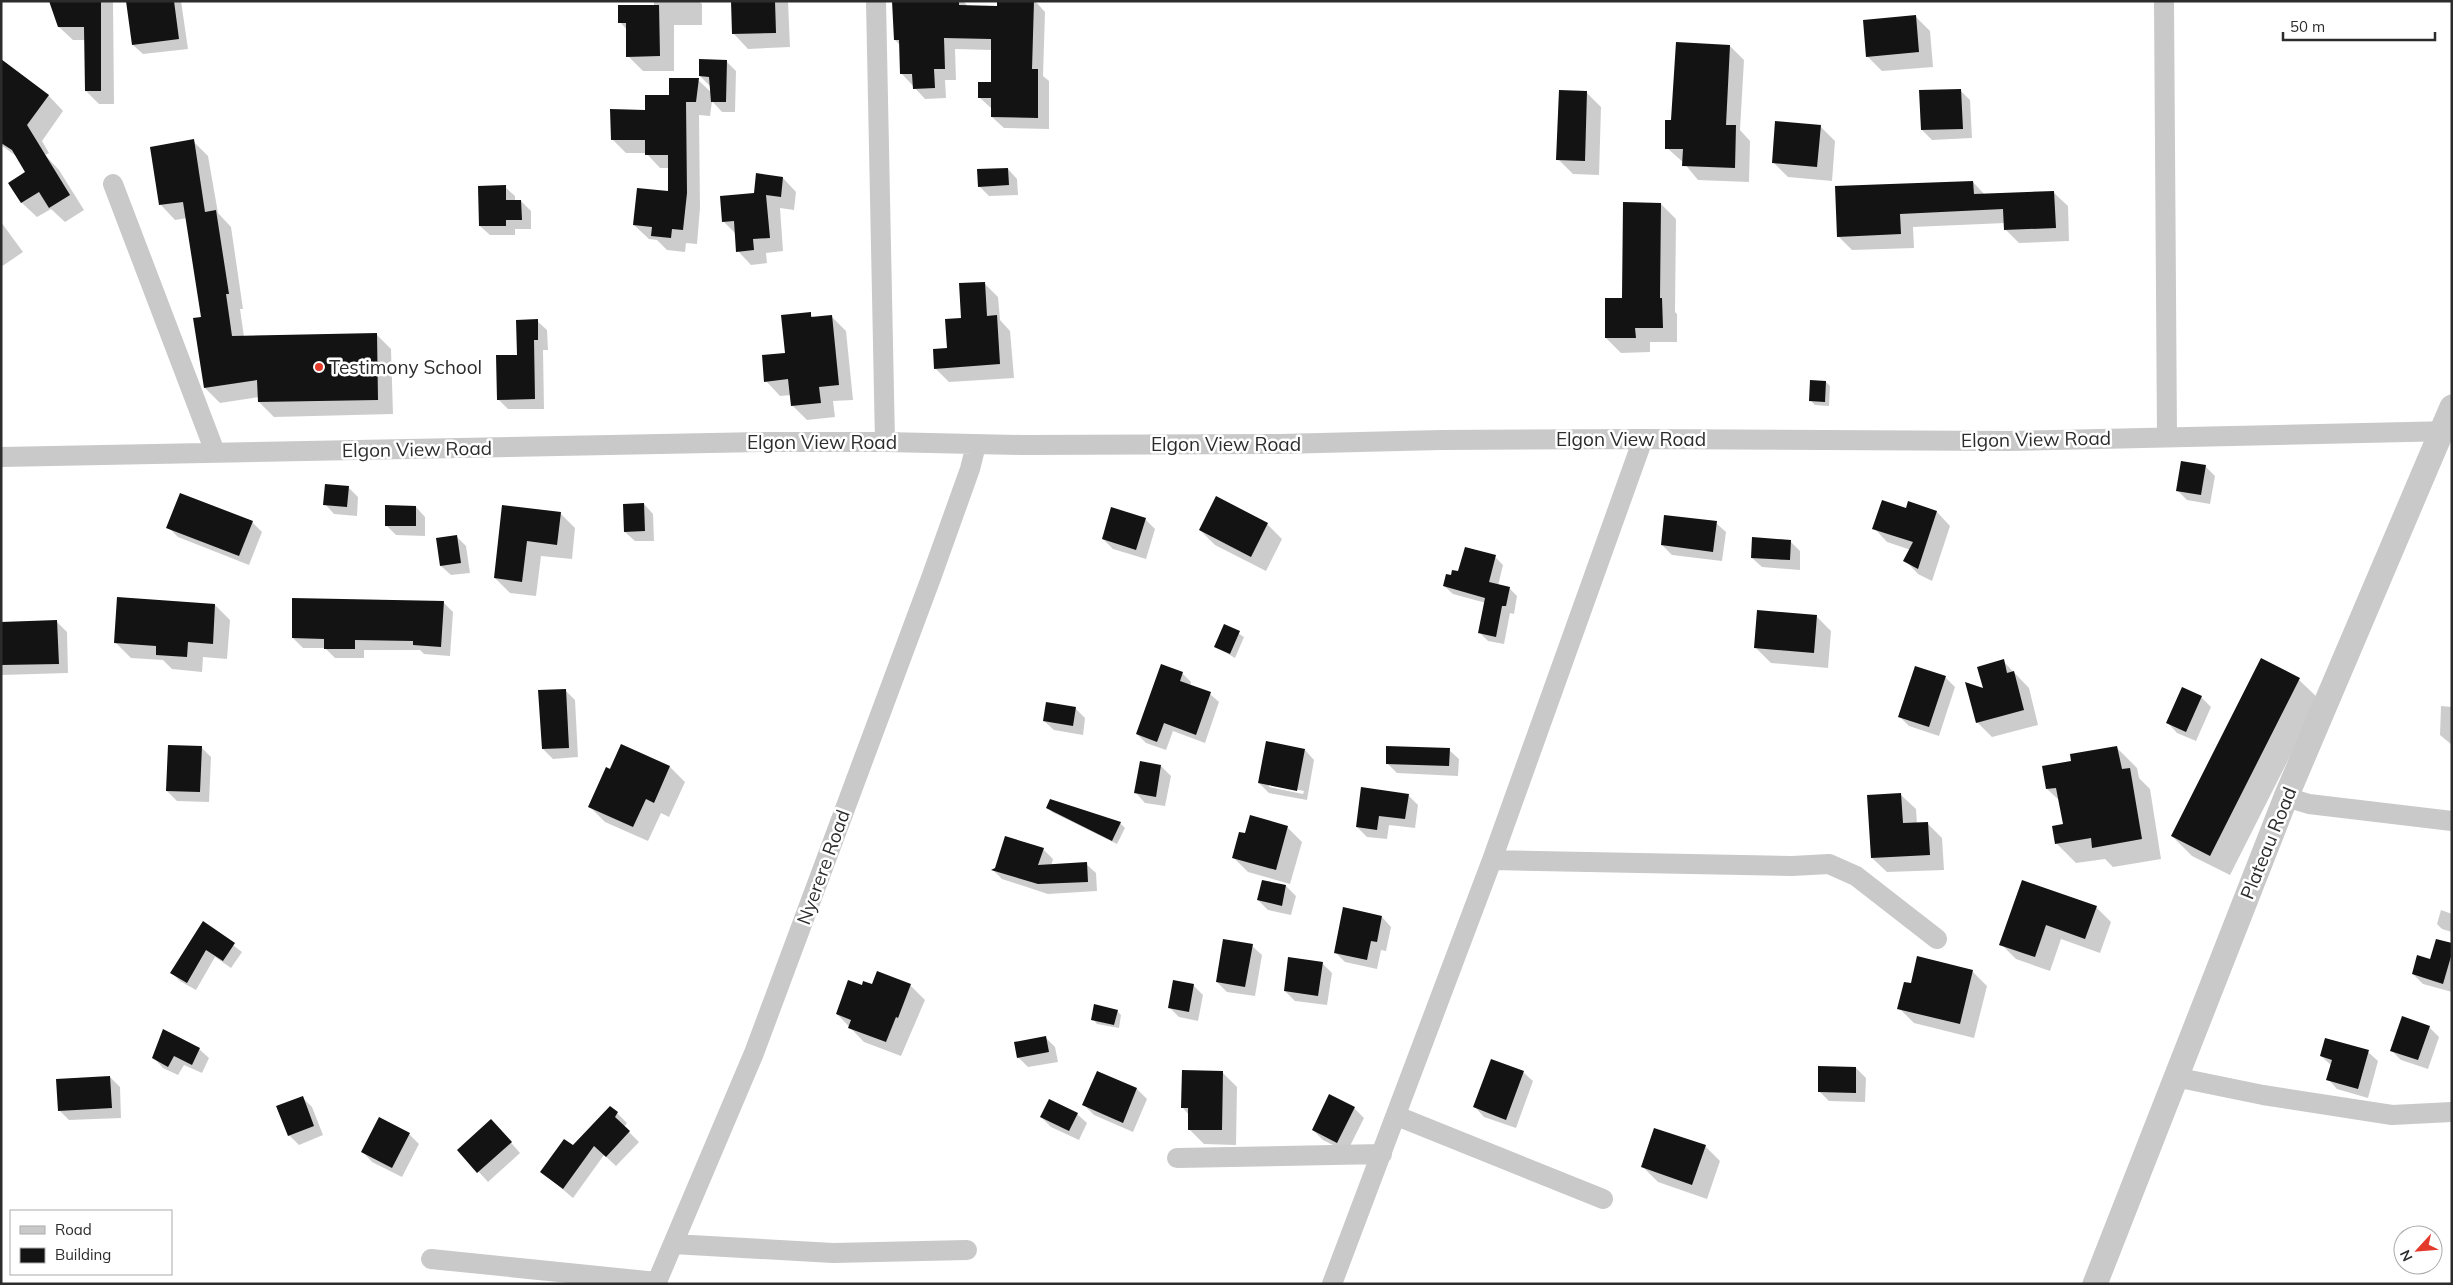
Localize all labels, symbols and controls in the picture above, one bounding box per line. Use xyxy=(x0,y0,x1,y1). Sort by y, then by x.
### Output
scale bar xyxy=(2283,10,2436,42)
text: 50 m xyxy=(2290,17,2325,36)
place label: Testimony School xyxy=(329,355,482,379)
marker: Testimony School xyxy=(313,361,325,373)
street label: Elgon View Road xyxy=(1961,426,2111,452)
street label: Elgon View Road xyxy=(1556,427,1706,451)
street label: Elgon View Road xyxy=(747,430,897,454)
street label: Elgon View Road xyxy=(1151,432,1301,456)
street label: Elgon View Road xyxy=(342,436,492,462)
street label: Plateau Road xyxy=(2235,783,2301,903)
street label: Nyerere Road xyxy=(791,806,855,928)
legend xyxy=(10,1210,172,1275)
text: Road xyxy=(55,1220,92,1239)
north arrow xyxy=(2393,1225,2443,1275)
text: Building xyxy=(55,1245,111,1264)
text: N xyxy=(2396,1247,2417,1264)

